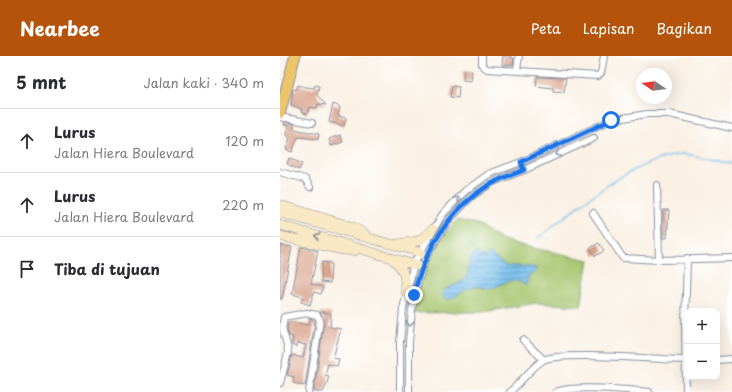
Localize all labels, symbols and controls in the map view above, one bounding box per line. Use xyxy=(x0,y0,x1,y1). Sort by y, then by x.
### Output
text: Nearbee xyxy=(20,14,100,42)
text: Peta xyxy=(531,18,561,39)
text: Lapisan xyxy=(583,18,634,39)
text: Bagikan xyxy=(656,18,712,39)
north arrow xyxy=(636,68,672,104)
text: 5 mnt xyxy=(16,69,67,95)
text: Jalan kaki · 340 m xyxy=(143,73,264,92)
route start xyxy=(602,111,620,129)
text: Lurus xyxy=(54,120,95,143)
icon: ahead xyxy=(16,130,38,152)
text: 120 m xyxy=(225,131,264,150)
text: Jalan Hiera Boulevard xyxy=(54,143,194,162)
one-way arrow xyxy=(555,149,563,157)
text: Lurus xyxy=(54,184,95,207)
icon: ahead xyxy=(16,194,38,216)
text: 220 m xyxy=(222,195,264,214)
one-way arrow xyxy=(452,196,460,204)
text: Jalan Hiera Boulevard xyxy=(54,207,194,226)
one-way arrow xyxy=(314,232,321,241)
text: Tiba di tujuan xyxy=(54,257,160,280)
icon: arrive xyxy=(16,258,38,280)
route end xyxy=(405,286,423,304)
map controls xyxy=(684,308,720,380)
button: + xyxy=(684,308,720,344)
one-way arrow xyxy=(406,321,415,327)
button: − xyxy=(684,344,720,380)

